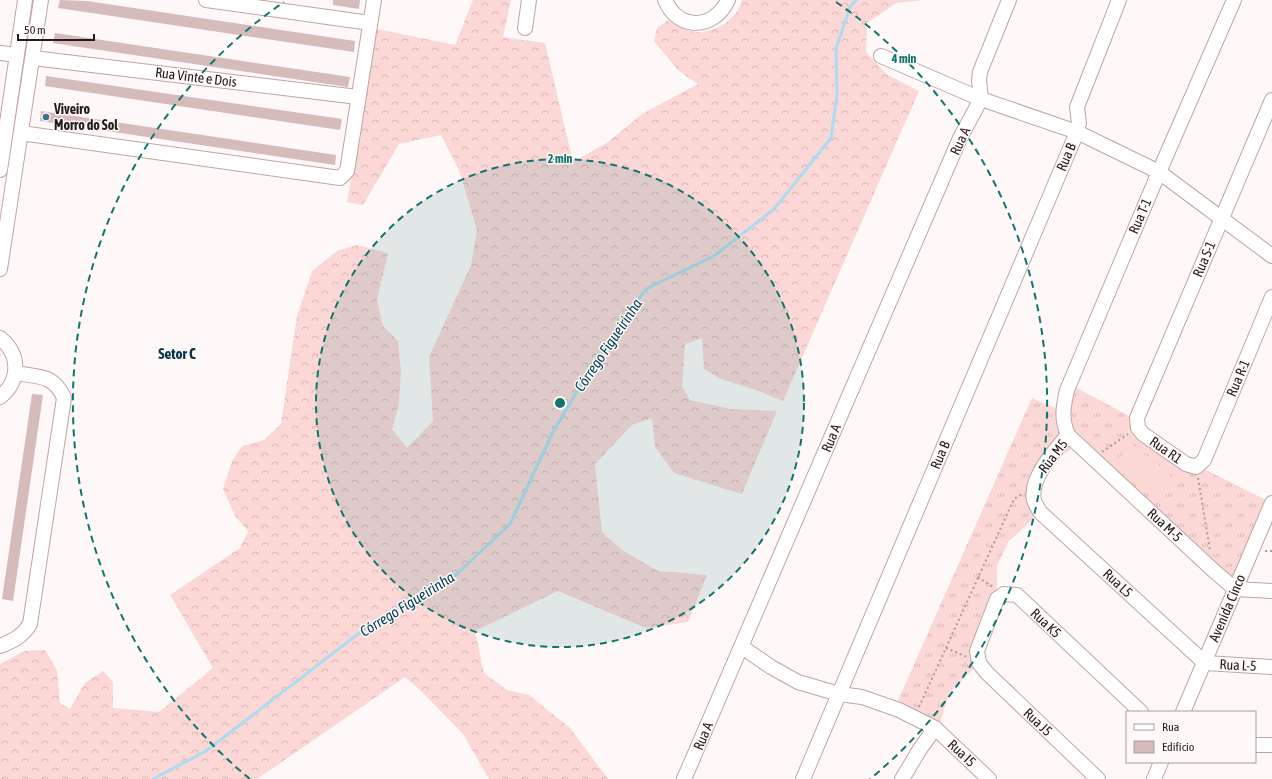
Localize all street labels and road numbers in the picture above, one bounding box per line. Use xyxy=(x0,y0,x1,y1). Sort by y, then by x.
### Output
street label: Rua Vinte e Dois xyxy=(154,64,238,90)
street label: Rua A xyxy=(947,124,973,158)
street label: Rua B xyxy=(1053,140,1079,173)
street label: Rua T-1 xyxy=(1125,196,1155,236)
street label: Rua S-1 xyxy=(1189,239,1219,279)
street label: Rua R-1 xyxy=(1223,357,1253,399)
street label: Rua A xyxy=(818,421,844,455)
street label: Rua R1 xyxy=(1147,433,1185,467)
street label: Rua M5 xyxy=(1035,436,1071,476)
street label: Rua B xyxy=(927,438,953,471)
street label: Rua M-5 xyxy=(1144,505,1186,545)
street label: Rua L5 xyxy=(1100,565,1136,601)
street label: Avenida Cinco xyxy=(1206,572,1248,644)
street label: Rua K5 xyxy=(1028,605,1064,641)
street label: Rua L-5 xyxy=(1219,656,1257,674)
street label: Rua J5 xyxy=(1020,705,1056,739)
street label: Rua A xyxy=(690,719,716,753)
street label: Rua I5 xyxy=(945,736,979,770)

